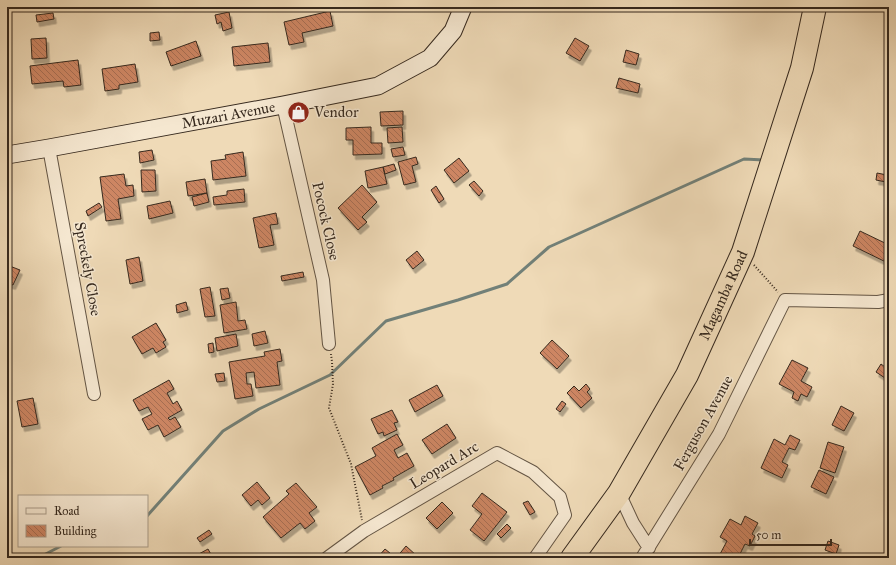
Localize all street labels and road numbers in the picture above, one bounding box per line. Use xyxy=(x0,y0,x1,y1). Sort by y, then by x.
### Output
street label: Muzari Avenue xyxy=(180,98,277,132)
street label: Pocock Close xyxy=(308,180,344,262)
street label: Spreckely Close xyxy=(71,221,105,317)
street label: Magamba Road xyxy=(695,247,752,343)
street label: Ferguson Avenue xyxy=(669,372,737,474)
street label: Leopard Arc xyxy=(406,437,482,493)

